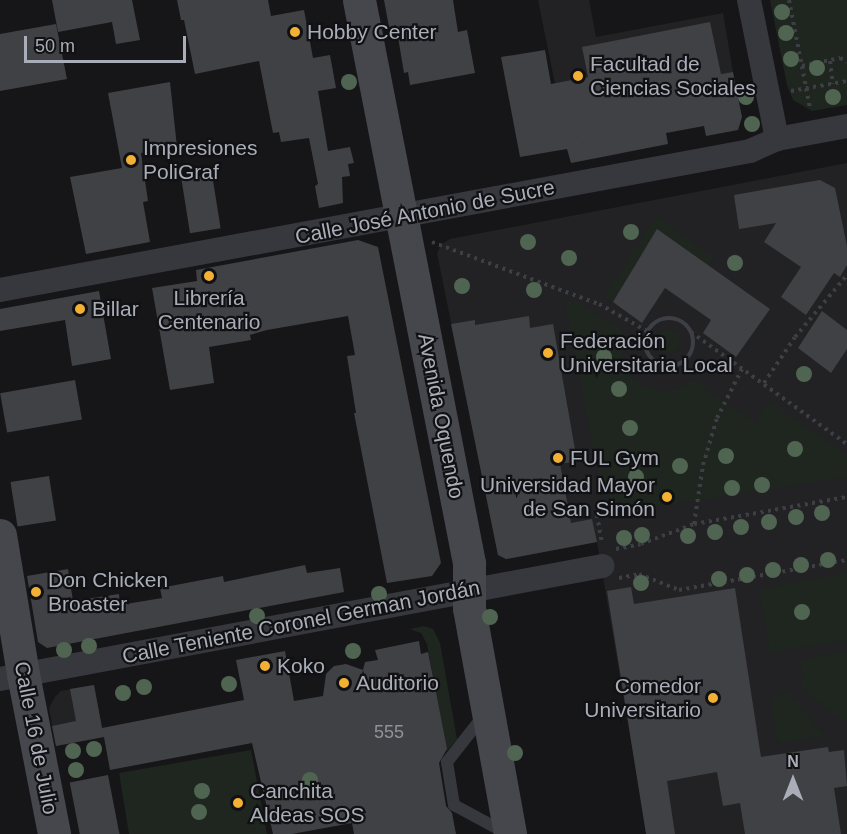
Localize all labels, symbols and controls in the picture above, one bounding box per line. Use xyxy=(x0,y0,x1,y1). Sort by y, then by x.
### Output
place label: Hobby Center xyxy=(307,19,437,45)
scale bar xyxy=(27,24,189,62)
marker: Hobby Center xyxy=(288,25,302,39)
text: 50 m xyxy=(35,36,75,56)
place label: Facultad de Ciencias Sociales xyxy=(590,51,756,101)
marker: Facultad de Ciencias Sociales xyxy=(571,69,585,83)
place label: Impresiones PoliGraf xyxy=(143,135,257,185)
marker: Impresiones PoliGraf xyxy=(124,153,138,167)
street label: Calle José Antonio de Sucre xyxy=(293,174,557,250)
marker: Librería Centenario xyxy=(202,269,216,283)
place label: Librería Centenario xyxy=(158,285,260,335)
place label: Billar xyxy=(92,296,139,322)
marker: Billar xyxy=(73,302,87,316)
place label: Federación Universitaria Local xyxy=(560,328,733,378)
street label: Avenida Oquendo xyxy=(413,331,469,501)
marker: Federación Universitaria Local xyxy=(541,346,555,360)
place label: FUL Gym xyxy=(570,445,660,471)
marker: FUL Gym xyxy=(551,451,565,465)
place label: Universidad Mayor de San Simón xyxy=(480,472,655,522)
marker: Universidad Mayor de San Simón xyxy=(660,490,674,504)
place label: Don Chicken Broaster xyxy=(48,567,168,617)
street label: Calle Teniente Coronel German Jordán xyxy=(120,575,482,669)
marker: Don Chicken Broaster xyxy=(29,585,43,599)
place label: Koko xyxy=(277,653,325,679)
street label: Calle 16 de Julio xyxy=(9,659,63,817)
marker: Koko xyxy=(258,659,272,673)
place label: Auditorio xyxy=(356,670,439,696)
place label: Comedor Universitario xyxy=(584,673,701,723)
marker: Auditorio xyxy=(337,676,351,690)
marker: Comedor Universitario xyxy=(706,691,720,705)
house number: 555 xyxy=(374,721,404,743)
north arrow xyxy=(763,750,823,810)
text: N xyxy=(787,753,799,770)
place label: Canchita Aldeas SOS xyxy=(250,778,364,828)
marker: Canchita Aldeas SOS xyxy=(231,796,245,810)

